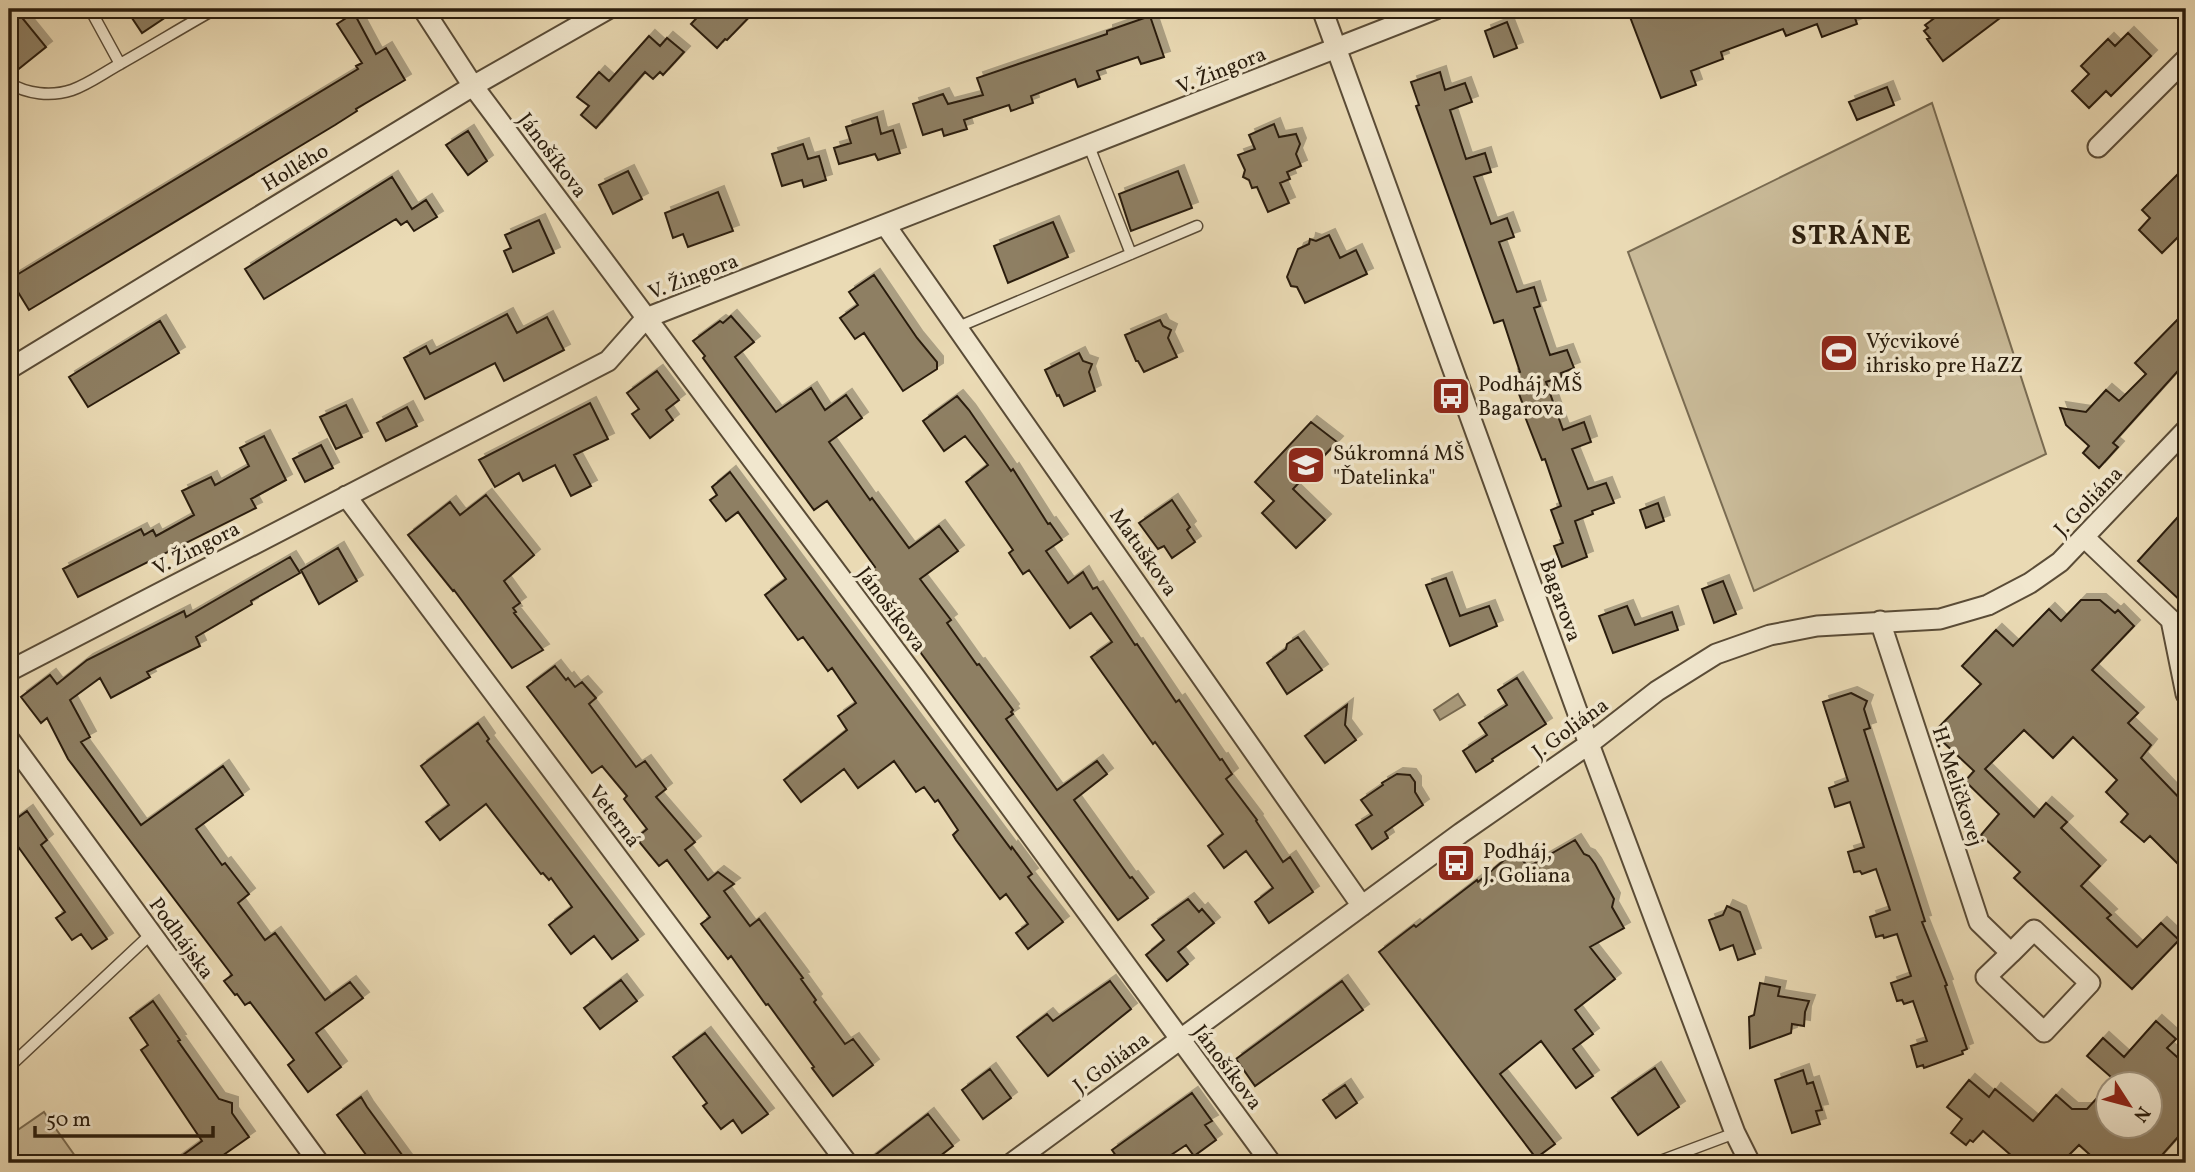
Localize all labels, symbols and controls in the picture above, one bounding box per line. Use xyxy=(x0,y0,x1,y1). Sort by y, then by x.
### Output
street label: V. Žingora xyxy=(1172,40,1271,102)
street label: Jánošíkova xyxy=(510,107,593,205)
street label: Hollého xyxy=(257,137,335,200)
district label: STRÁNE xyxy=(1791,217,1913,256)
street label: V. Žingora xyxy=(644,247,743,308)
place label: Výcvikové ihrisko pre HaZZ xyxy=(1866,328,2023,381)
sports icon: Výcvikové ihrisko pre HaZZ xyxy=(1818,332,1860,374)
place label: Podháj, MŠ Bagarova xyxy=(1478,371,1583,424)
bus stop icon: Podháj, MŠ Bagarova xyxy=(1430,375,1472,417)
place label: Súkromná MŠ "Ďatelinka" xyxy=(1333,440,1465,493)
school or university icon: Súkromná MŠ "Ďatelinka" xyxy=(1285,444,1327,486)
street label: J. Goliána xyxy=(2048,460,2130,544)
street label: Matuškova xyxy=(1102,503,1184,603)
street label: V. Žingora xyxy=(148,515,245,584)
street label: Bagarova xyxy=(1531,555,1588,646)
street label: Jánošíkova xyxy=(849,561,932,659)
street label: J. Goliána xyxy=(1527,692,1615,767)
street label: H. Meličkovej xyxy=(1924,723,1990,850)
street label: Veterná xyxy=(581,780,647,854)
place label: Podháj, J. Goliana xyxy=(1483,838,1571,891)
bus stop icon: Podháj, J. Goliana xyxy=(1435,842,1477,884)
street label: Podhájska xyxy=(141,892,220,986)
street label: Jánošíkova xyxy=(1185,1019,1268,1117)
street label: J. Goliána xyxy=(1068,1026,1156,1101)
north arrow xyxy=(2094,1070,2164,1140)
scale bar xyxy=(35,1095,214,1139)
text: N xyxy=(2126,1101,2156,1127)
text: 50 m xyxy=(46,1106,91,1135)

